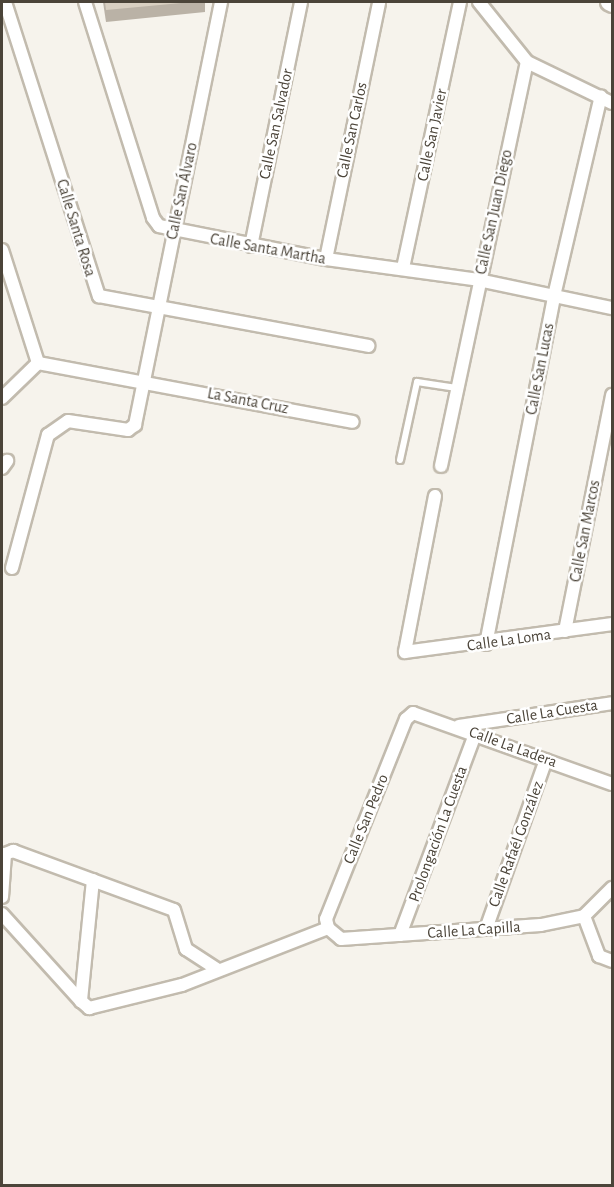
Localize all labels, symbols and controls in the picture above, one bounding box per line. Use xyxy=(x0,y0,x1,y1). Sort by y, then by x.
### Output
street label: Calle San Salvador xyxy=(255,67,297,181)
street label: Calle San Carlos xyxy=(332,80,372,180)
street label: Calle San Javier xyxy=(413,87,451,183)
street label: Calle San Álvaro xyxy=(162,141,202,241)
street label: Calle San Juan Diego xyxy=(471,148,517,276)
street label: Calle Santa Rosa xyxy=(52,177,100,279)
street label: Calle Santa Martha xyxy=(209,229,327,269)
street label: Calle San Lucas xyxy=(522,321,558,417)
street label: La Santa Cruz xyxy=(206,384,290,418)
street label: Calle San Marcos xyxy=(566,478,604,584)
street label: Calle La Loma xyxy=(466,625,552,655)
street label: Calle La Cuesta xyxy=(505,695,599,729)
street label: Calle La Ladera xyxy=(466,722,560,772)
street label: Prolongación La Cuesta xyxy=(404,763,472,905)
street label: Calle San Pedro xyxy=(339,771,393,867)
street label: Calle Rafaél González xyxy=(484,778,548,910)
street label: Calle La Capilla xyxy=(427,917,521,943)

